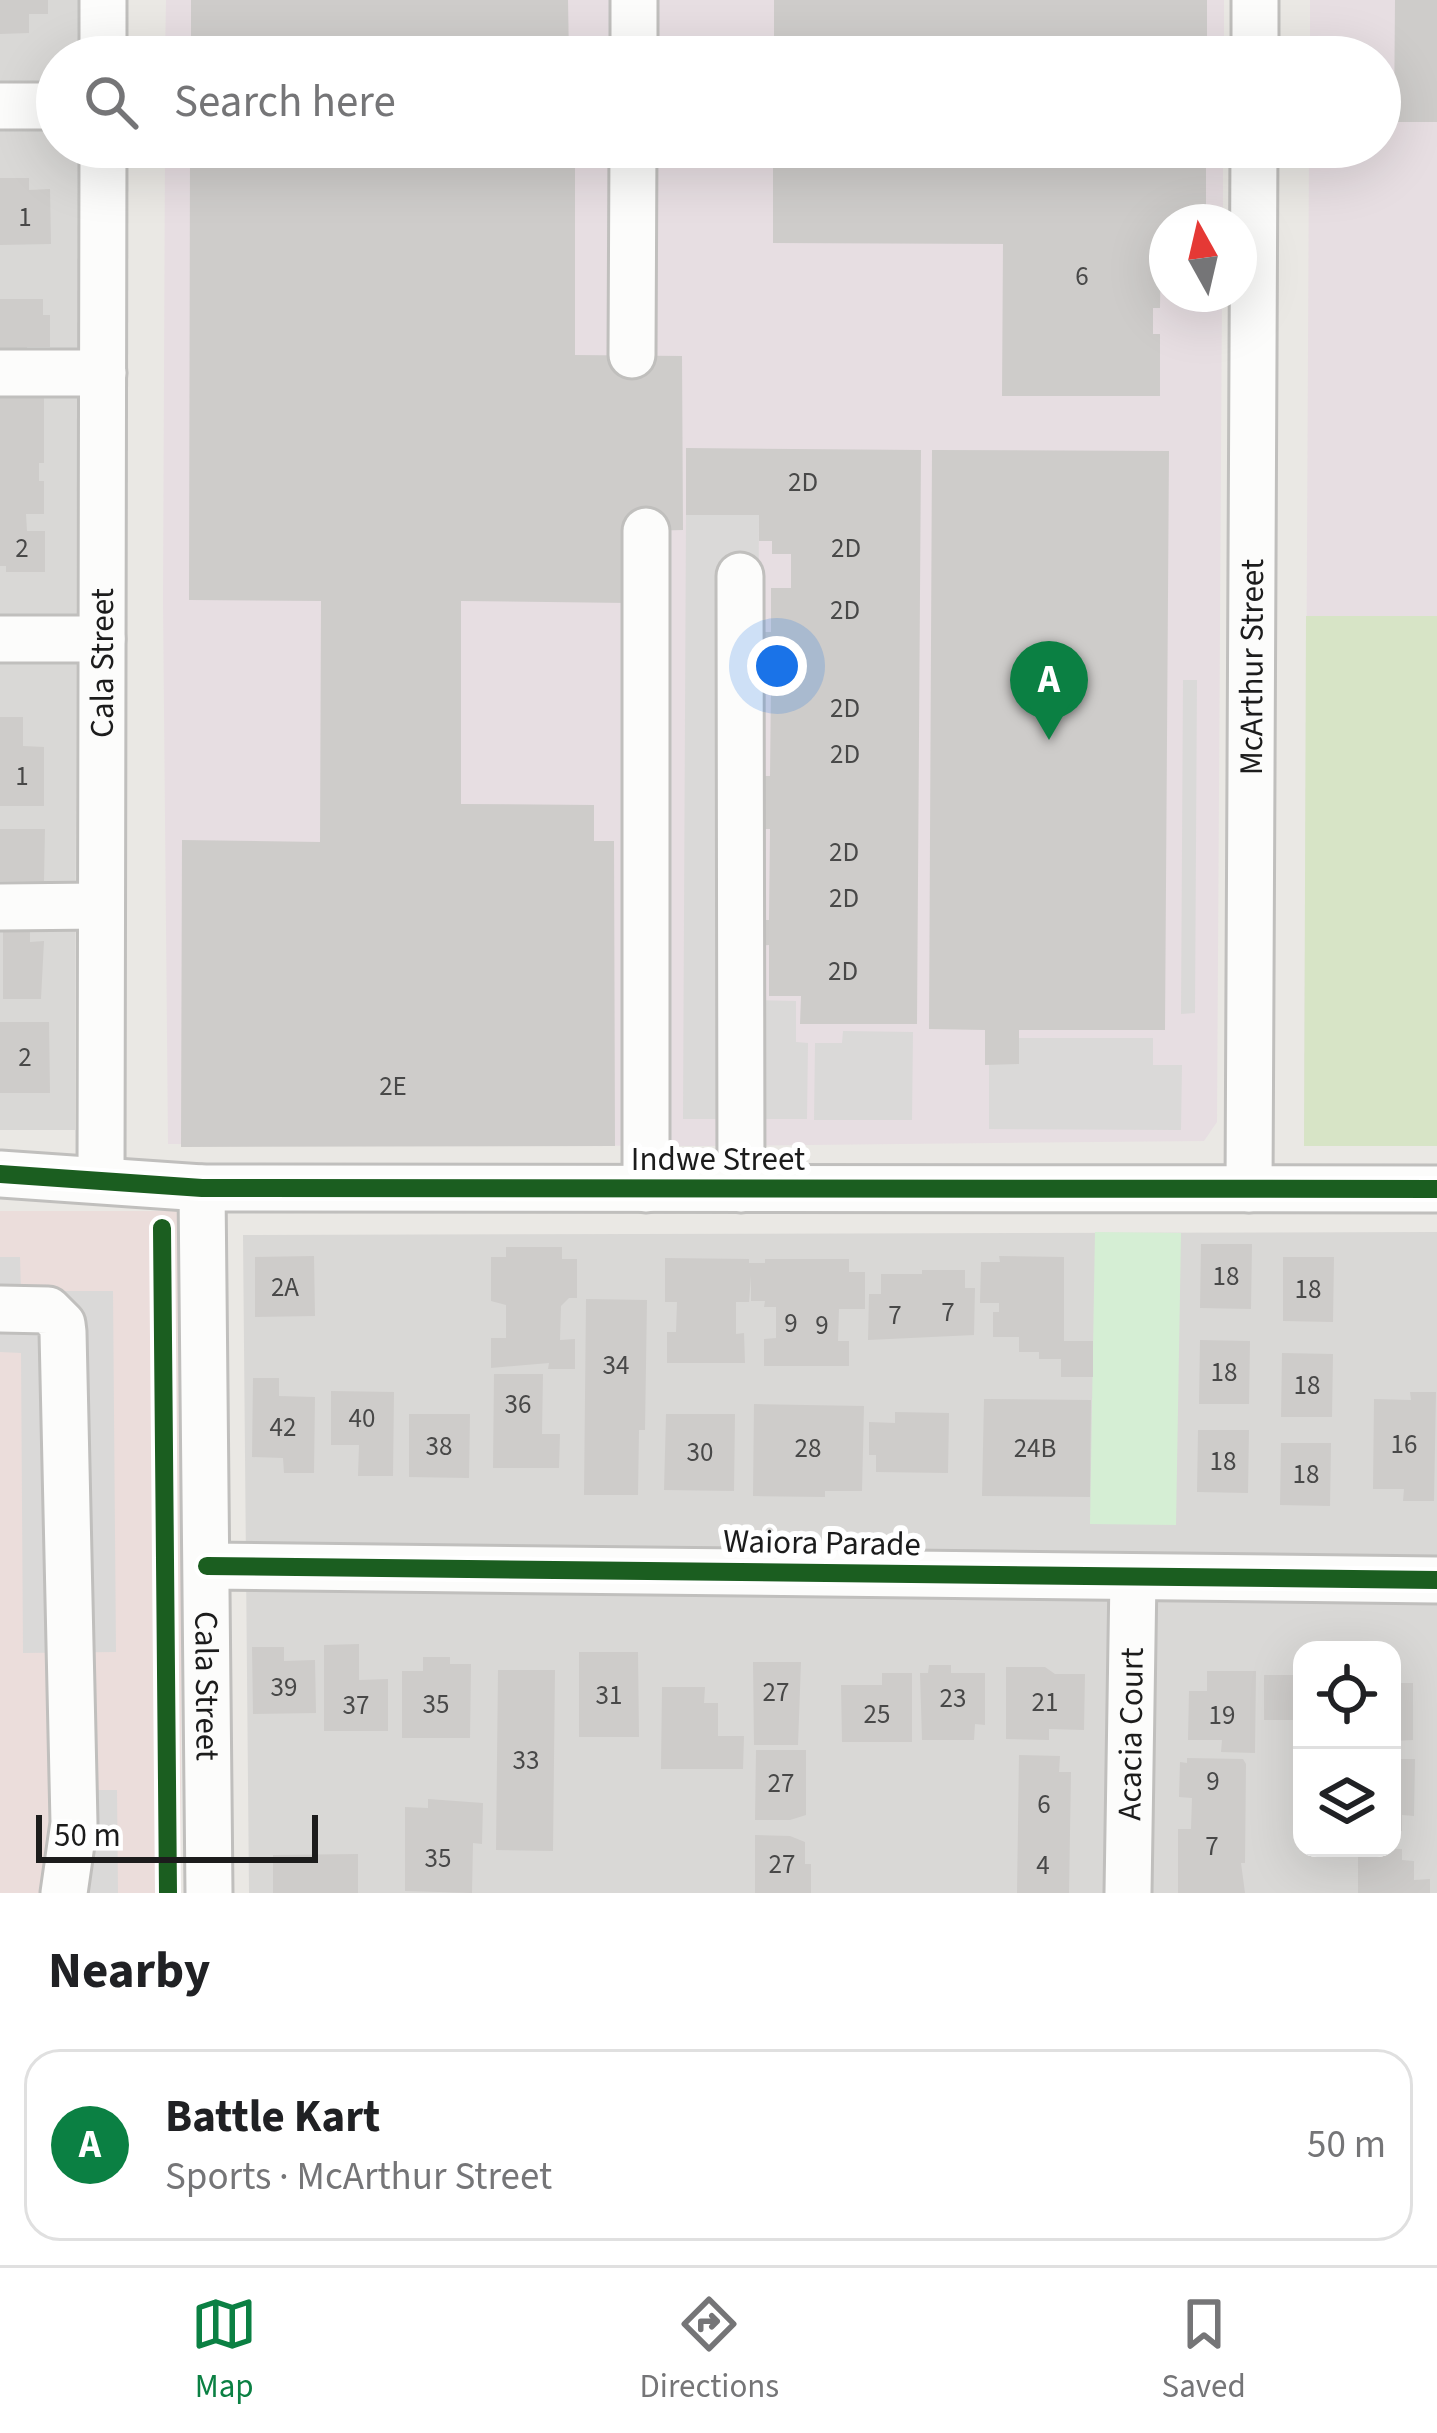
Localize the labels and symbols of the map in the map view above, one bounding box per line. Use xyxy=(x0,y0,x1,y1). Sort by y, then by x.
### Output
house number: 1 xyxy=(18,198,32,237)
north arrow xyxy=(1149,204,1257,312)
house number: 6 xyxy=(1075,257,1089,296)
house number: 2D xyxy=(788,463,818,502)
house number: 2 xyxy=(15,529,29,568)
house number: 2D xyxy=(831,529,861,568)
street label: McArthur Street xyxy=(1227,559,1276,775)
street label: Cala Street xyxy=(78,588,126,738)
house number: 2D xyxy=(830,591,860,630)
your location xyxy=(747,636,807,696)
pin: A xyxy=(1010,641,1088,740)
house number: 2D xyxy=(830,689,860,728)
house number: 2D xyxy=(830,735,860,774)
house number: 1 xyxy=(15,757,29,796)
house number: 2D xyxy=(829,833,859,872)
house number: 2D xyxy=(829,879,859,918)
house number: 2D xyxy=(828,952,858,991)
house number: 2 xyxy=(18,1038,32,1077)
house number: 2E xyxy=(379,1067,407,1106)
street label: Indwe Street xyxy=(631,1136,805,1183)
house number: 18 xyxy=(1213,1257,1239,1296)
house number: 2A xyxy=(271,1268,299,1307)
house number: 18 xyxy=(1295,1270,1321,1309)
house number: 7 xyxy=(941,1293,955,1332)
house number: 7 xyxy=(888,1296,902,1335)
house number: 9 xyxy=(784,1304,798,1343)
house number: 9 xyxy=(815,1306,829,1345)
house number: 34 xyxy=(603,1346,629,1385)
house number: 18 xyxy=(1211,1353,1237,1392)
house number: 18 xyxy=(1294,1366,1320,1405)
house number: 36 xyxy=(505,1385,531,1424)
house number: 40 xyxy=(349,1399,375,1438)
house number: 42 xyxy=(270,1408,296,1447)
house number: 16 xyxy=(1391,1425,1417,1464)
house number: 38 xyxy=(426,1427,452,1466)
house number: 28 xyxy=(795,1429,821,1468)
house number: 24B xyxy=(1014,1429,1056,1468)
house number: 30 xyxy=(687,1433,713,1472)
house number: 18 xyxy=(1210,1442,1236,1481)
house number: 18 xyxy=(1293,1455,1319,1494)
street label: Waiora Parade xyxy=(723,1518,921,1568)
street label: Cala Street xyxy=(183,1611,231,1761)
street label: Acacia Court xyxy=(1106,1647,1155,1821)
house number: 39 xyxy=(271,1668,297,1707)
house number: 27 xyxy=(763,1673,789,1712)
house number: 31 xyxy=(596,1676,622,1715)
house number: 23 xyxy=(940,1679,966,1718)
house number: 21 xyxy=(1032,1683,1058,1722)
house number: 35 xyxy=(423,1685,449,1724)
house number: 37 xyxy=(343,1686,369,1725)
house number: 25 xyxy=(864,1695,890,1734)
house number: 19 xyxy=(1209,1696,1235,1735)
house number: 33 xyxy=(513,1741,539,1780)
house number: 9 xyxy=(1206,1762,1220,1801)
house number: 27 xyxy=(768,1764,794,1803)
house number: 6 xyxy=(1037,1785,1051,1824)
scale bar xyxy=(36,1809,318,1862)
house number: 7 xyxy=(1205,1827,1219,1866)
house number: 35 xyxy=(425,1839,451,1878)
house number: 27 xyxy=(769,1845,795,1884)
house number: 4 xyxy=(1036,1846,1050,1885)

